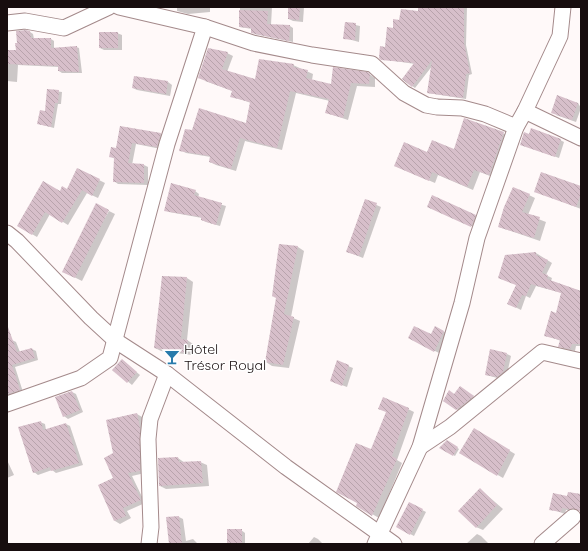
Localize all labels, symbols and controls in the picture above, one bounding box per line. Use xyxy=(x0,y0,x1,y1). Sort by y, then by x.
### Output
place label: Hôtel Trésor Royal xyxy=(184,340,266,374)
bar icon: Hôtel Trésor Royal xyxy=(163,348,181,366)

